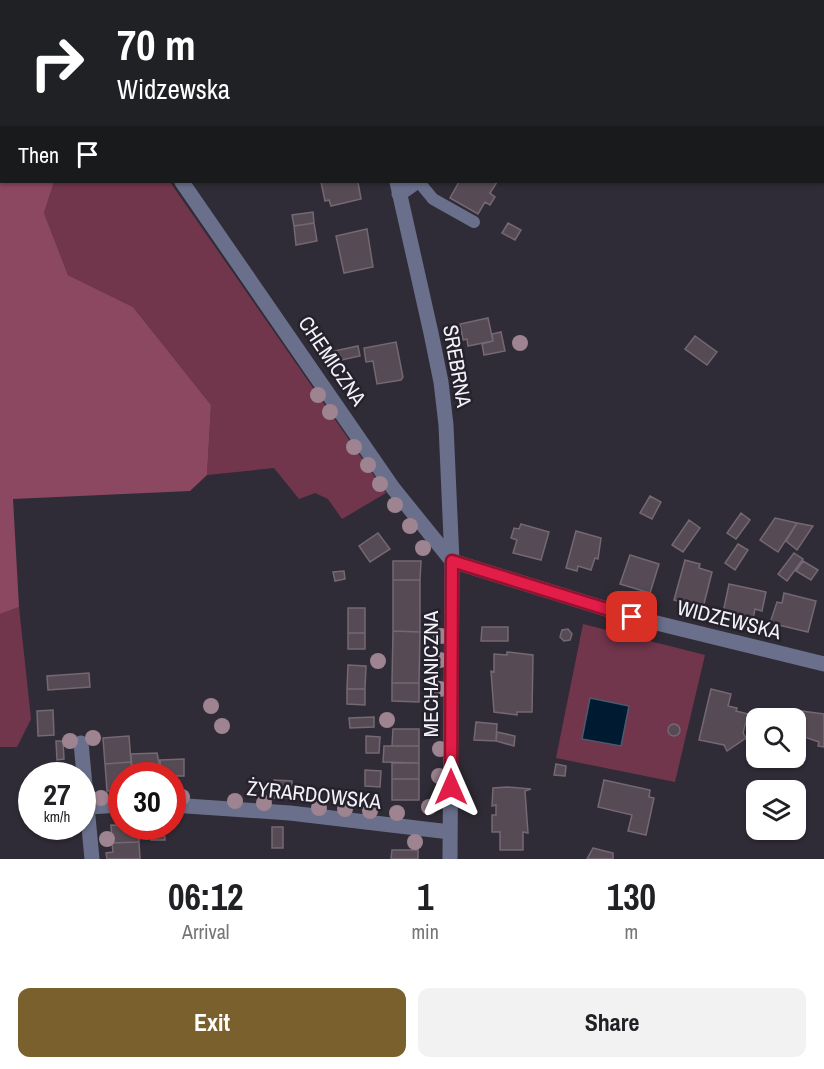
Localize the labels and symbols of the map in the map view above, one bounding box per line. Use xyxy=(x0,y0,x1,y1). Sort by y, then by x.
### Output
street label: CHEMICZNA xyxy=(292,310,373,412)
street label: SREBRNA xyxy=(436,322,479,410)
pin xyxy=(606,591,657,642)
street label: WIDZEWSKA xyxy=(674,593,785,647)
street label: MECHANICZNA xyxy=(416,610,445,737)
position arrow xyxy=(419,755,483,819)
speed limit sign: 30 xyxy=(108,762,186,840)
street label: ŻYRARDOWSKA xyxy=(245,773,383,816)

